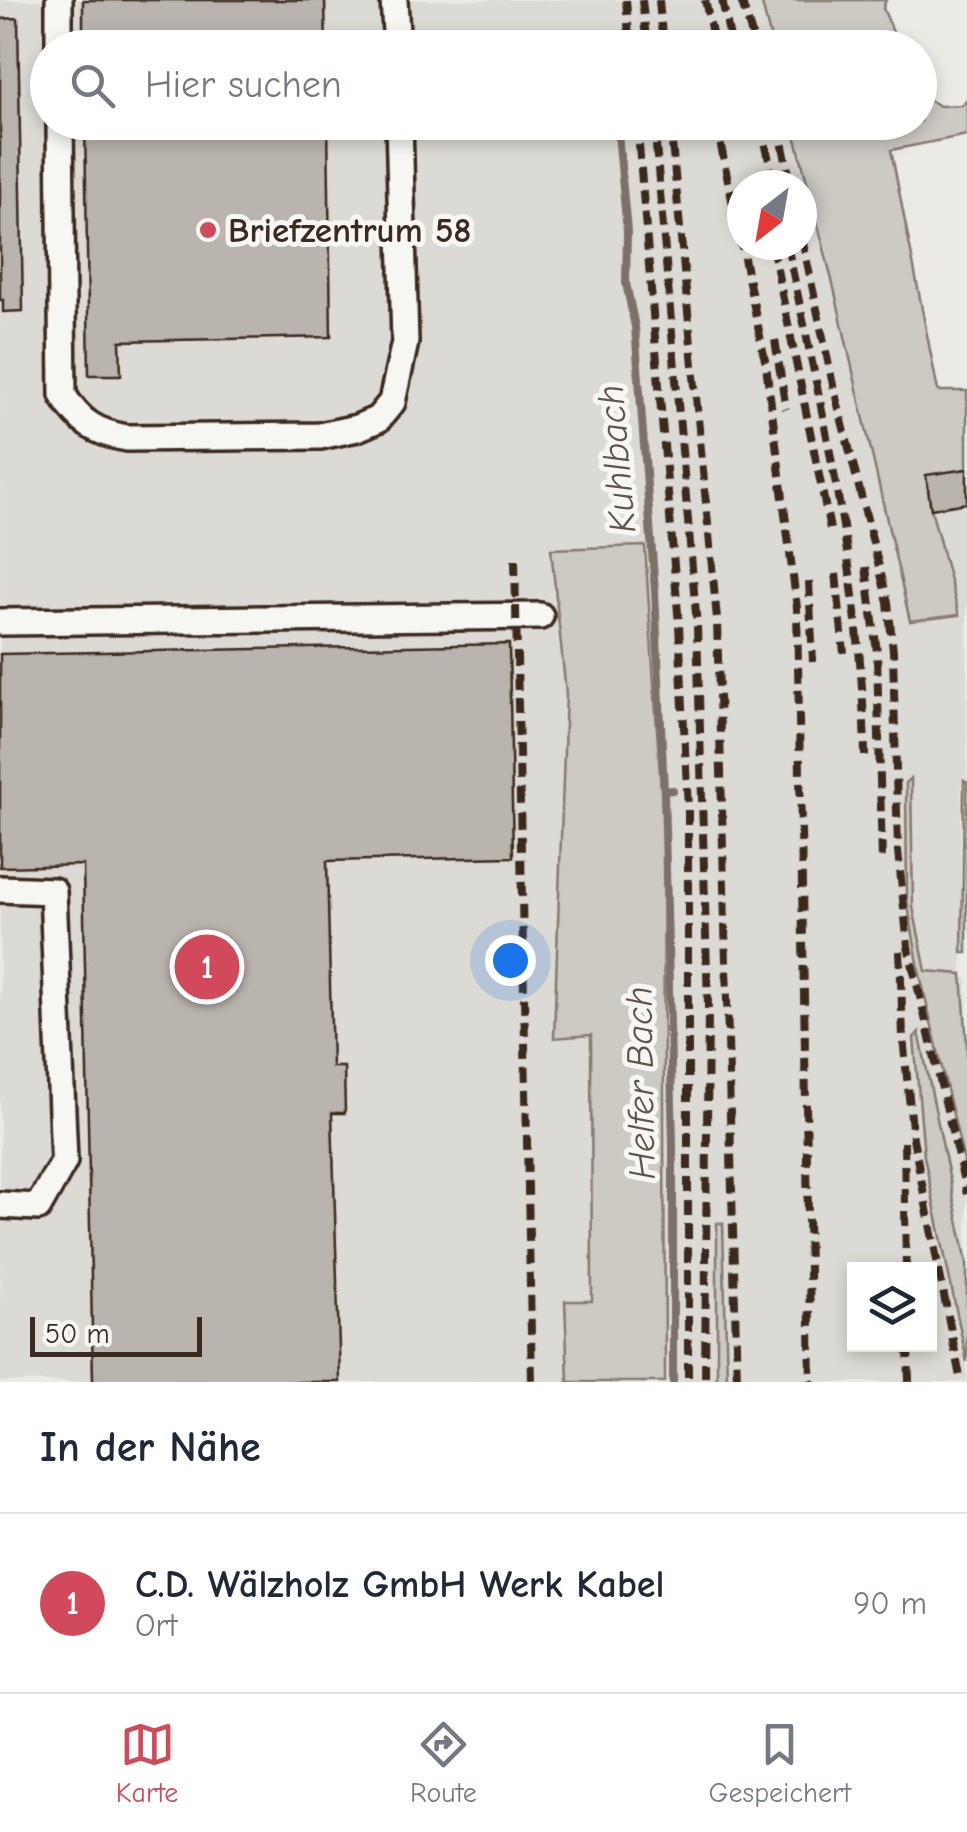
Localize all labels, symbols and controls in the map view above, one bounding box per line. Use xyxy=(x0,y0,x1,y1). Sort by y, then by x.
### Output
search box xyxy=(30,30,937,140)
icon: search xyxy=(65,58,120,113)
text: Hier suchen xyxy=(145,63,342,107)
north arrow xyxy=(727,170,817,260)
place label: Briefzentrum 58 xyxy=(228,210,472,251)
marker: Briefzentrum 58 xyxy=(197,219,219,241)
water label: Kuhlbach xyxy=(589,383,645,535)
pin: 1 xyxy=(174,930,240,1004)
your location xyxy=(485,935,536,986)
water label: Helfer Bach xyxy=(617,986,665,1180)
map controls xyxy=(847,1262,937,1352)
button: layers xyxy=(847,1262,937,1352)
scale bar xyxy=(30,1312,202,1356)
text: 50 m xyxy=(45,1318,110,1350)
text: In der Nähe xyxy=(40,1423,261,1472)
text: C.D. Wälzholz GmbH Werk Kabel xyxy=(135,1563,664,1607)
text: 1 xyxy=(66,1585,79,1622)
text: 90 m xyxy=(853,1585,927,1622)
text: Ort xyxy=(135,1607,177,1644)
tab: Karte xyxy=(116,1717,178,1809)
tab: Route xyxy=(410,1717,477,1809)
tab: Gespeichert xyxy=(708,1717,851,1809)

